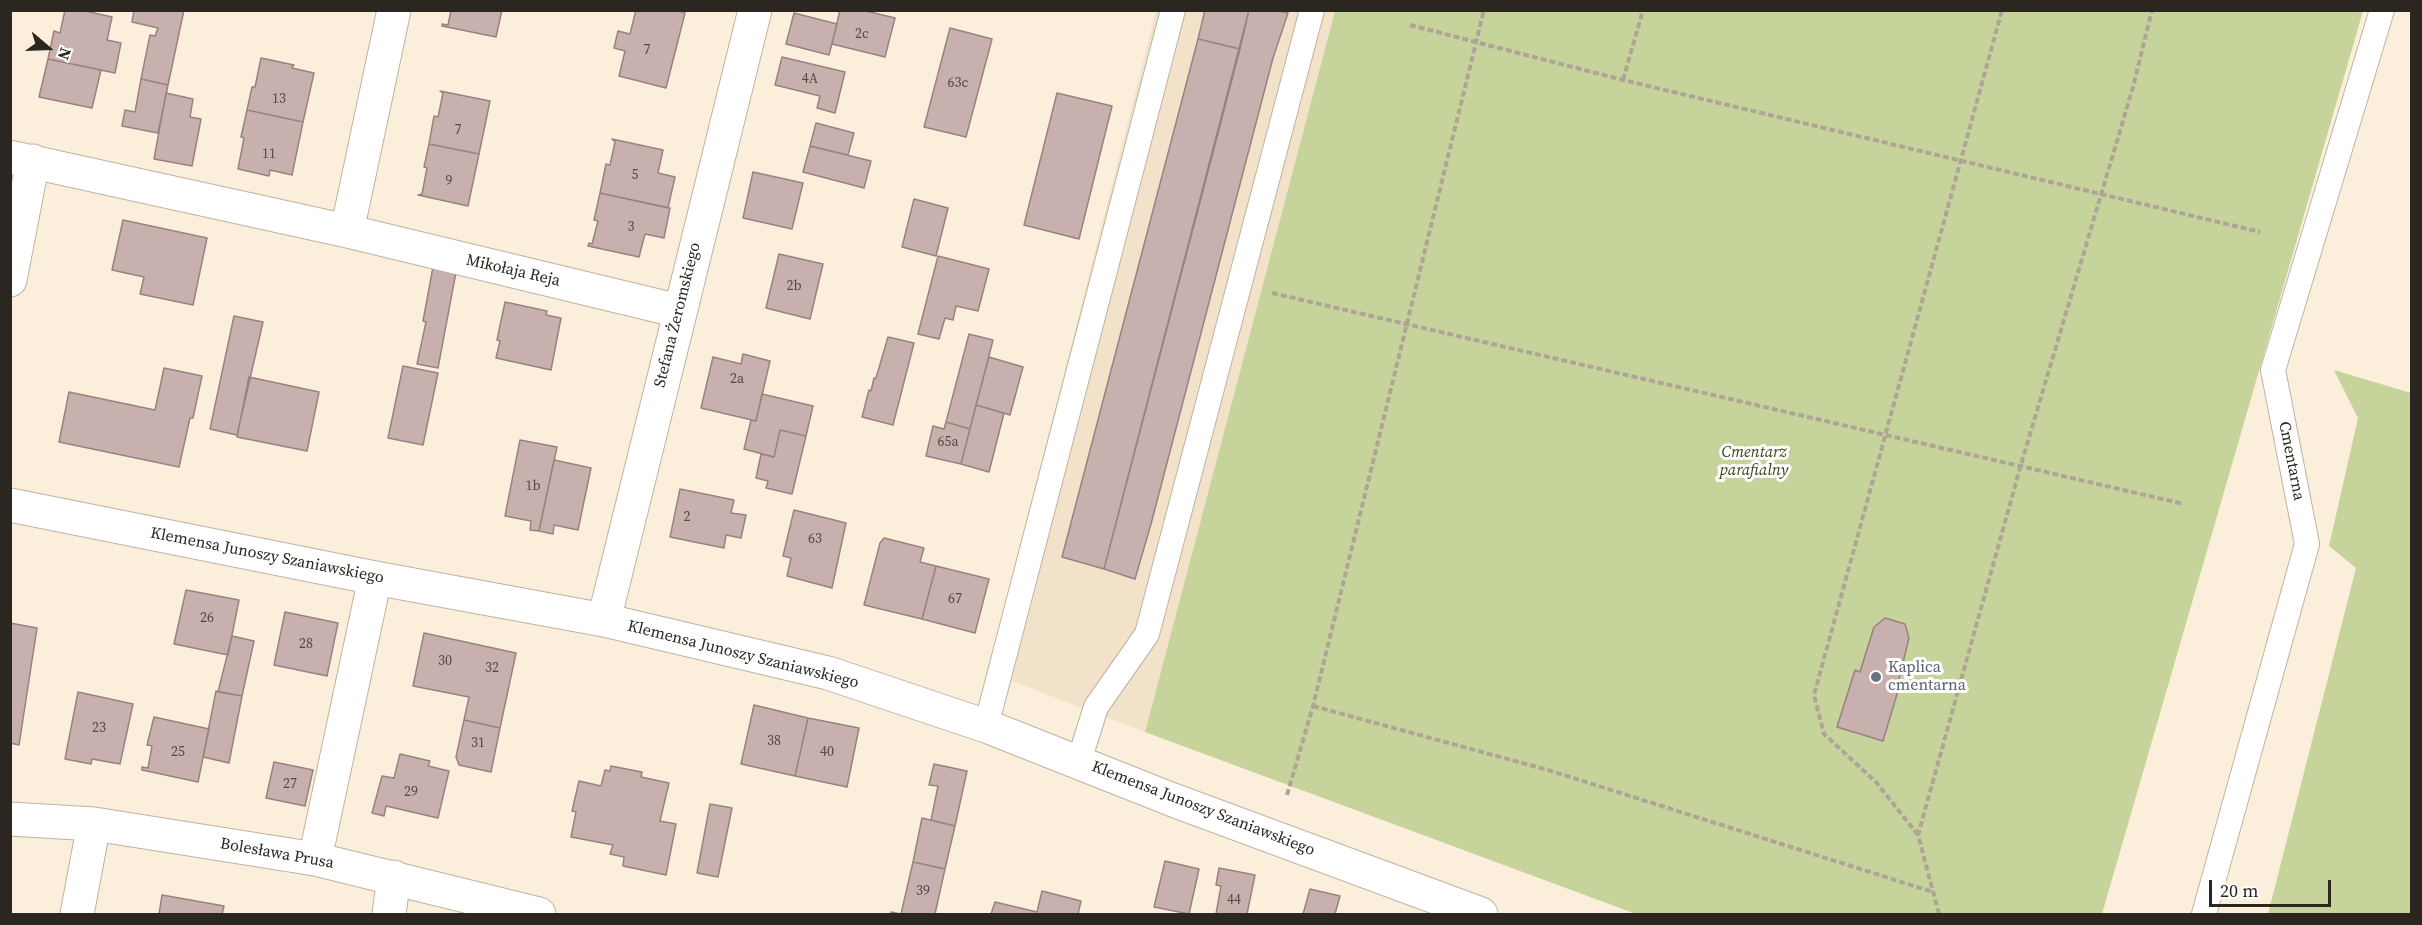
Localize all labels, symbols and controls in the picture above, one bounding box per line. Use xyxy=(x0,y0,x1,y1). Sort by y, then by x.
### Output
north arrow xyxy=(18,18,78,78)
house number: 2c xyxy=(855,26,869,42)
house number: 7 xyxy=(644,42,650,58)
text: N xyxy=(53,45,77,63)
house number: 4A xyxy=(802,71,818,87)
house number: 63c xyxy=(948,75,968,91)
house number: 13 xyxy=(272,91,286,107)
house number: 7 xyxy=(455,122,461,138)
house number: 11 xyxy=(262,146,276,162)
house number: 5 xyxy=(632,167,638,183)
house number: 9 xyxy=(446,173,452,189)
house number: 3 xyxy=(628,219,634,235)
street label: Stefana Żeromskiego xyxy=(651,241,705,389)
street label: Mikołaja Reja xyxy=(464,251,562,291)
house number: 2b xyxy=(786,278,802,294)
house number: 2a xyxy=(730,371,744,387)
street label: Cmentarna xyxy=(2274,420,2308,502)
house number: 65a xyxy=(937,434,959,450)
park label: Cmentarz parafialny xyxy=(1720,443,1788,481)
house number: 1b xyxy=(525,478,541,494)
house number: 2 xyxy=(684,509,690,525)
street label: Klemensa Junoszy Szaniawskiego xyxy=(149,524,385,588)
house number: 63 xyxy=(808,531,822,547)
house number: 67 xyxy=(948,591,962,607)
house number: 26 xyxy=(200,610,214,626)
street label: Klemensa Junoszy Szaniawskiego xyxy=(625,617,861,693)
house number: 28 xyxy=(299,636,313,652)
house number: 30 xyxy=(438,653,452,669)
place label: Kaplica cmentarna xyxy=(1888,658,1966,696)
house number: 32 xyxy=(485,660,499,676)
marker: Kaplica cmentarna xyxy=(1869,670,1883,684)
house number: 23 xyxy=(92,720,106,736)
house number: 38 xyxy=(767,733,781,749)
house number: 31 xyxy=(471,735,485,751)
house number: 25 xyxy=(171,744,185,760)
house number: 40 xyxy=(820,744,834,760)
street label: Klemensa Junoszy Szaniawskiego xyxy=(1089,757,1317,861)
house number: 27 xyxy=(283,776,297,792)
house number: 29 xyxy=(404,784,418,800)
street label: Bolesława Prusa xyxy=(219,835,335,873)
scale bar xyxy=(2212,868,2334,906)
text: 20 m xyxy=(2220,878,2258,903)
house number: 39 xyxy=(916,883,930,899)
house number: 44 xyxy=(1227,892,1241,908)

